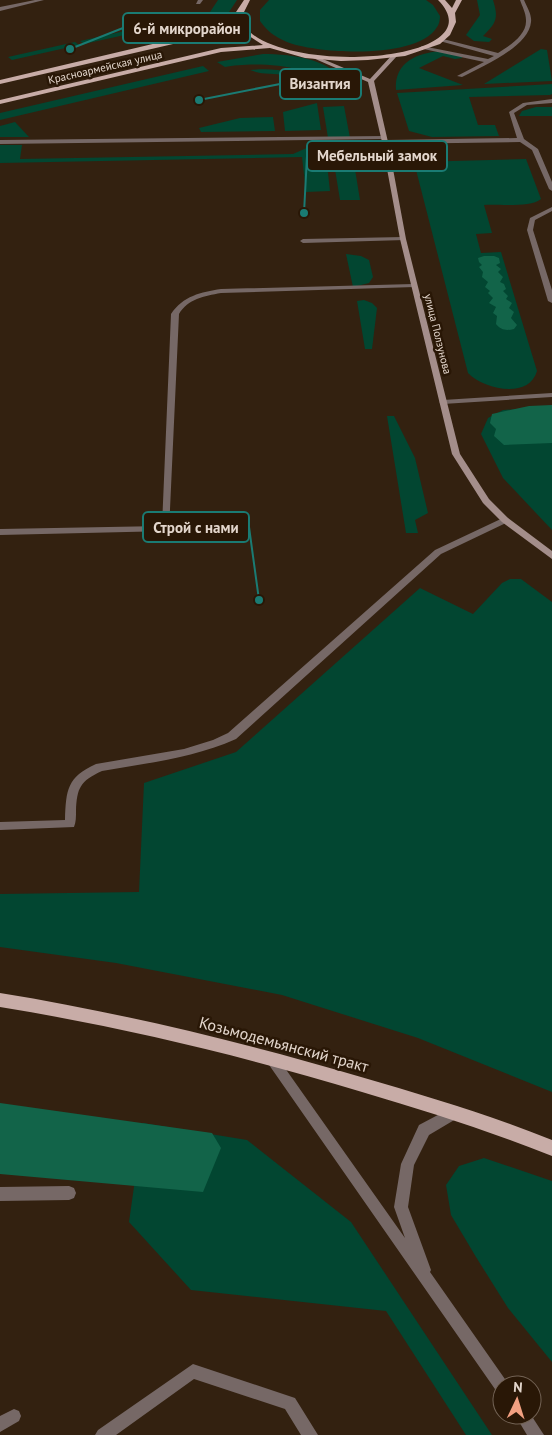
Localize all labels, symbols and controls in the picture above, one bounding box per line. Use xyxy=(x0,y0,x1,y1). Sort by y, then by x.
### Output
callout: 6-й микрорайон xyxy=(123,13,250,43)
text: 6-й микрорайон xyxy=(133,19,241,38)
street label: Красноармейская улица xyxy=(47,47,163,87)
callout: Византия xyxy=(280,69,361,99)
text: Византия xyxy=(289,74,351,93)
callout: Мебельный замок xyxy=(307,141,447,171)
text: Мебельный замок xyxy=(317,146,438,165)
street label: улица Ползунова xyxy=(421,292,455,376)
callout: Строй с нами xyxy=(143,512,249,542)
text: Строй с нами xyxy=(153,518,239,537)
street label: Козьмодемьянский тракт xyxy=(197,1012,372,1076)
north arrow xyxy=(492,1375,542,1425)
text: N xyxy=(513,1378,523,1396)

